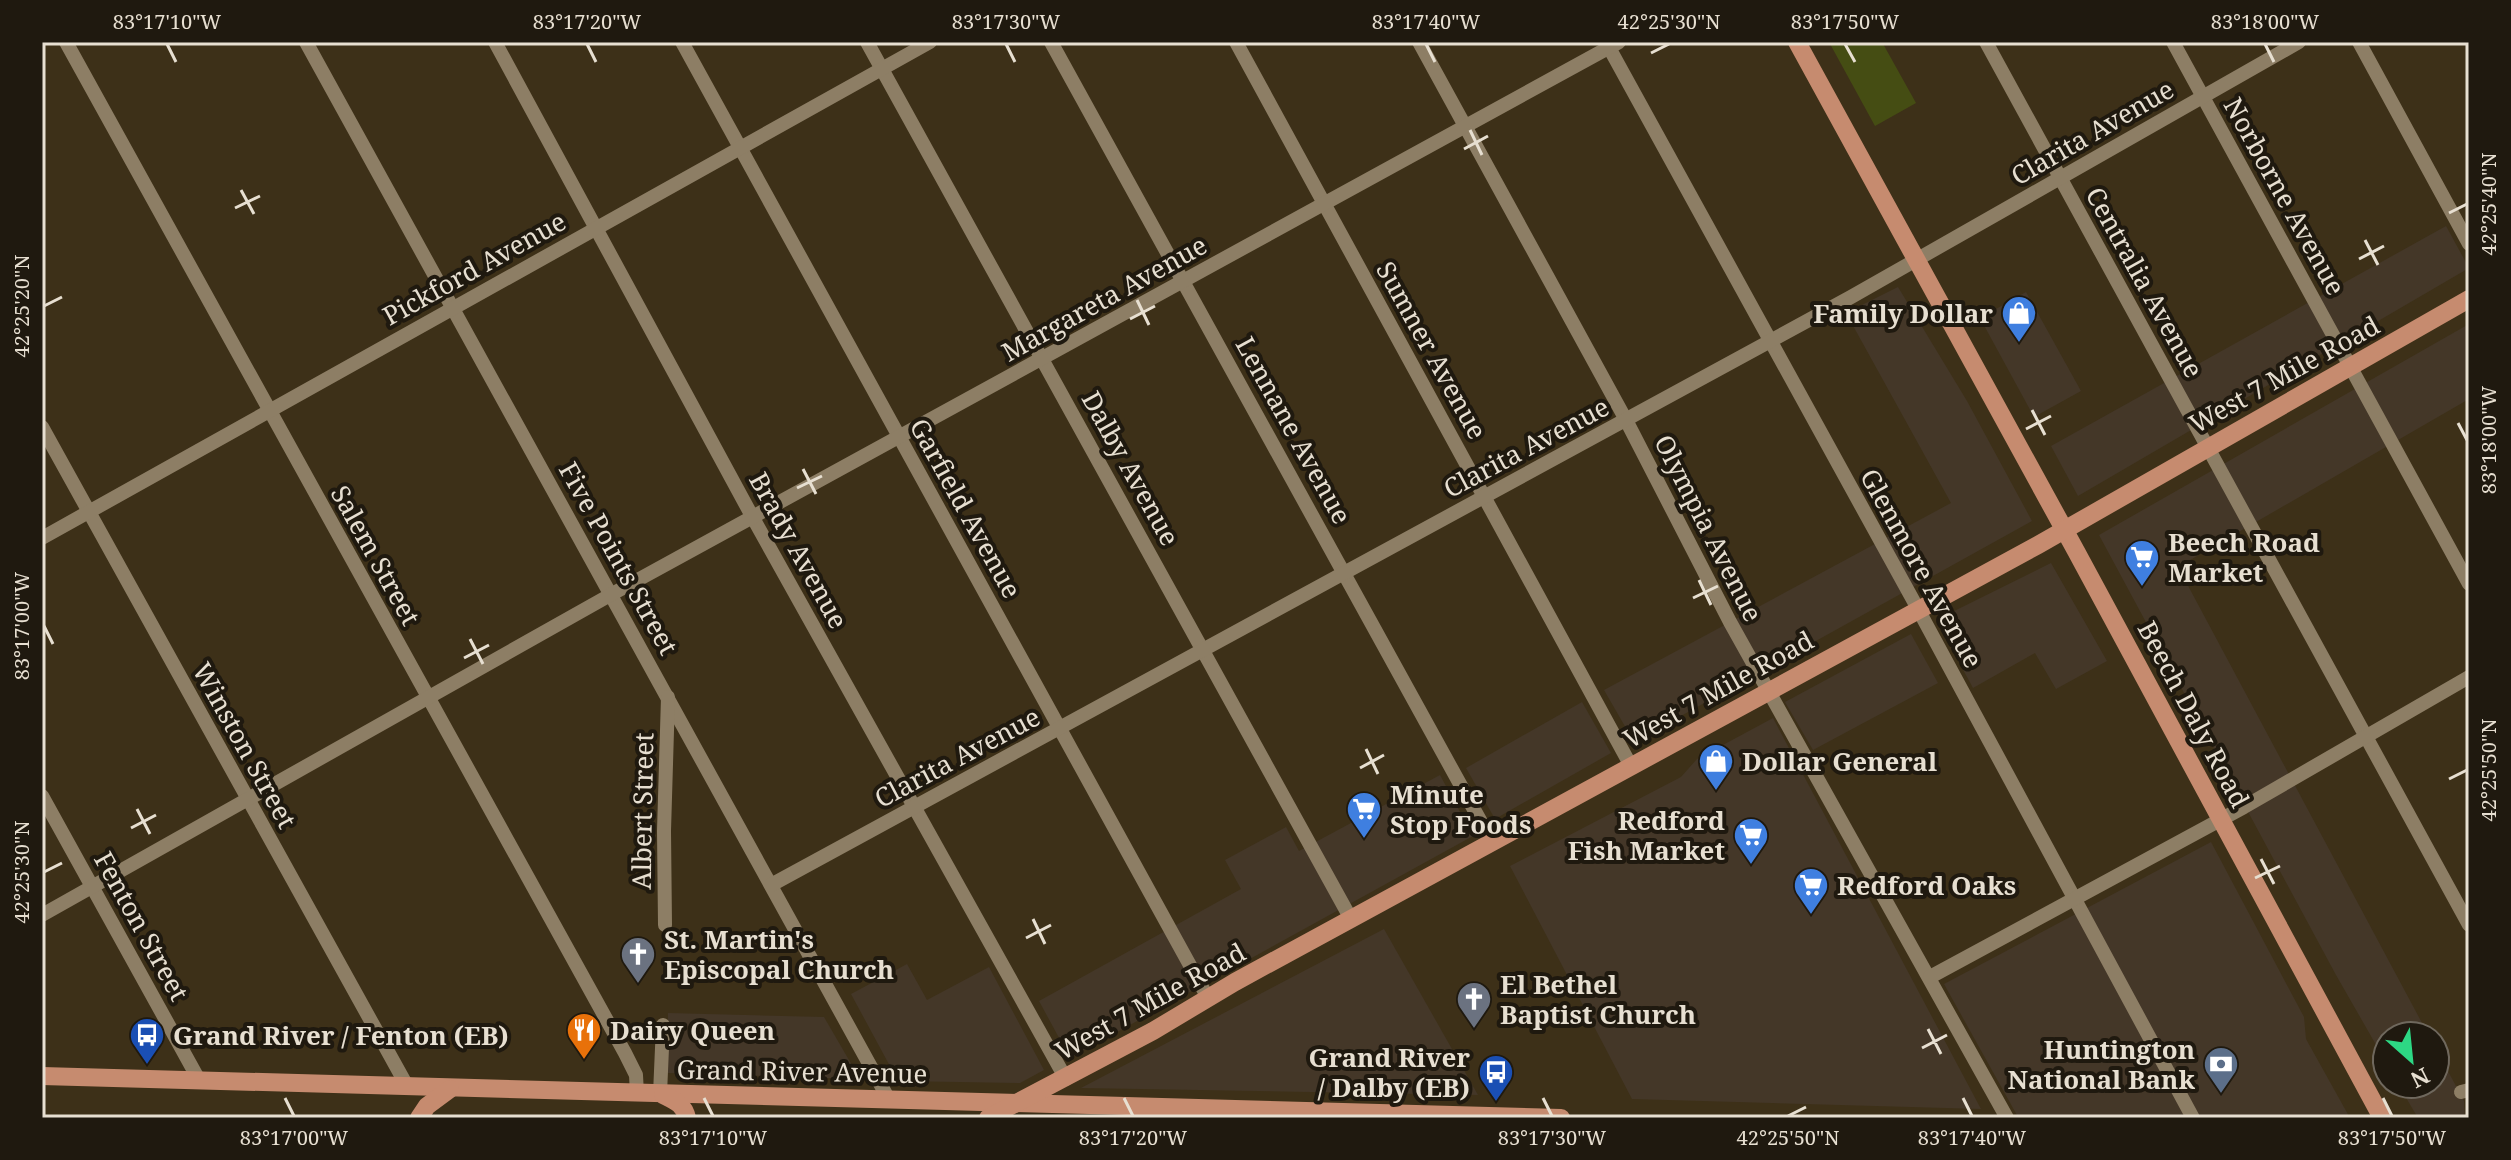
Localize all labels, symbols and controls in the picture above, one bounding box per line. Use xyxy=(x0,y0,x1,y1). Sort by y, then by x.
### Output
text: 83°17'10"W xyxy=(113,8,221,35)
text: 83°17'20"W xyxy=(533,8,641,35)
text: 83°17'30"W xyxy=(952,8,1060,35)
text: 83°17'40"W xyxy=(1372,8,1480,35)
text: 42°25'30"N xyxy=(1618,8,1720,35)
text: 83°17'50"W xyxy=(1791,8,1899,35)
text: 83°18'00"W xyxy=(2211,8,2319,35)
street label: Clarita Avenue xyxy=(2004,71,2180,193)
street label: Norborne Avenue xyxy=(2216,91,2354,301)
text: 42°25'40"N xyxy=(2475,153,2502,255)
street label: Centralia Avenue xyxy=(2078,180,2212,384)
street label: Pickford Avenue xyxy=(376,203,572,333)
street label: Margareta Avenue xyxy=(995,227,1213,369)
text: 42°25'20"N xyxy=(8,255,35,357)
street label: Sumner Avenue xyxy=(1368,255,1496,445)
shop icon: Family Dollar xyxy=(2000,294,2038,344)
place label: Family Dollar xyxy=(1813,295,1993,331)
street label: West 7 Mile Road xyxy=(2182,307,2386,441)
street label: Lennane Avenue xyxy=(1228,330,1360,530)
street label: Dalby Avenue xyxy=(1074,384,1188,552)
text: 83°18'00"W xyxy=(2475,386,2502,494)
street label: Clarita Avenue xyxy=(1437,388,1615,506)
street label: Garfield Avenue xyxy=(902,412,1030,604)
street label: Olympia Avenue xyxy=(1646,428,1772,628)
street label: Five Points Street xyxy=(551,455,687,661)
street label: Glenmore Avenue xyxy=(1852,462,1992,674)
street label: Brady Avenue xyxy=(741,465,857,635)
street label: Salem Street xyxy=(323,479,429,631)
place label: Beech Road Market xyxy=(2168,524,2320,590)
supermarket icon: Beech Road Market xyxy=(2123,538,2161,588)
text: 83°17'00"W xyxy=(8,572,35,680)
street label: Beech Daly Road xyxy=(2130,614,2258,814)
street label: West 7 Mile Road xyxy=(1616,622,1820,756)
street label: Winston Street xyxy=(185,656,305,834)
street label: Clarita Avenue xyxy=(868,698,1046,816)
text: 42°25'50"N xyxy=(2475,719,2502,821)
street label: Albert Street xyxy=(623,732,661,890)
shop icon: Dollar General xyxy=(1697,742,1735,792)
place label: Dollar General xyxy=(1742,743,1937,779)
place label: Minute Stop Foods xyxy=(1390,776,1532,842)
supermarket icon: Minute Stop Foods xyxy=(1345,790,1383,840)
place label: Redford Fish Market xyxy=(1568,802,1725,868)
supermarket icon: Redford Fish Market xyxy=(1732,816,1770,866)
text: 42°25'30"N xyxy=(8,821,35,923)
street label: Fenton Street xyxy=(86,845,198,1007)
supermarket icon: Redford Oaks xyxy=(1792,866,1830,916)
place label: Redford Oaks xyxy=(1837,867,2016,903)
place label: St. Martin's Episcopal Church xyxy=(664,921,894,987)
street label: West 7 Mile Road xyxy=(1048,934,1252,1068)
church icon: St. Martin's Episcopal Church xyxy=(619,935,657,985)
place label: El Bethel Baptist Church xyxy=(1500,966,1696,1032)
church icon: El Bethel Baptist Church xyxy=(1455,980,1493,1030)
restaurant icon: Dairy Queen xyxy=(565,1011,603,1061)
place label: Dairy Queen xyxy=(610,1012,775,1048)
bus stop icon: Grand River / Fenton (EB) xyxy=(128,1016,166,1066)
place label: Grand River / Fenton (EB) xyxy=(173,1017,509,1053)
north arrow xyxy=(2371,1020,2451,1100)
place label: Huntington National Bank xyxy=(2007,1031,2195,1097)
place label: Grand River / Dalby (EB) xyxy=(1308,1039,1470,1105)
bank icon: Huntington National Bank xyxy=(2202,1045,2240,1095)
street label: Grand River Avenue xyxy=(676,1051,928,1091)
bus stop icon: Grand River / Dalby (EB) xyxy=(1477,1053,1515,1103)
text: N xyxy=(2406,1061,2435,1096)
text: 83°17'00"W xyxy=(240,1124,348,1151)
text: 83°17'10"W xyxy=(659,1124,767,1151)
text: 83°17'20"W xyxy=(1079,1124,1187,1151)
text: 83°17'30"W xyxy=(1498,1124,1606,1151)
text: 42°25'50"N xyxy=(1737,1124,1839,1151)
text: 83°17'40"W xyxy=(1918,1124,2026,1151)
text: 83°17'50"W xyxy=(2338,1124,2446,1151)

